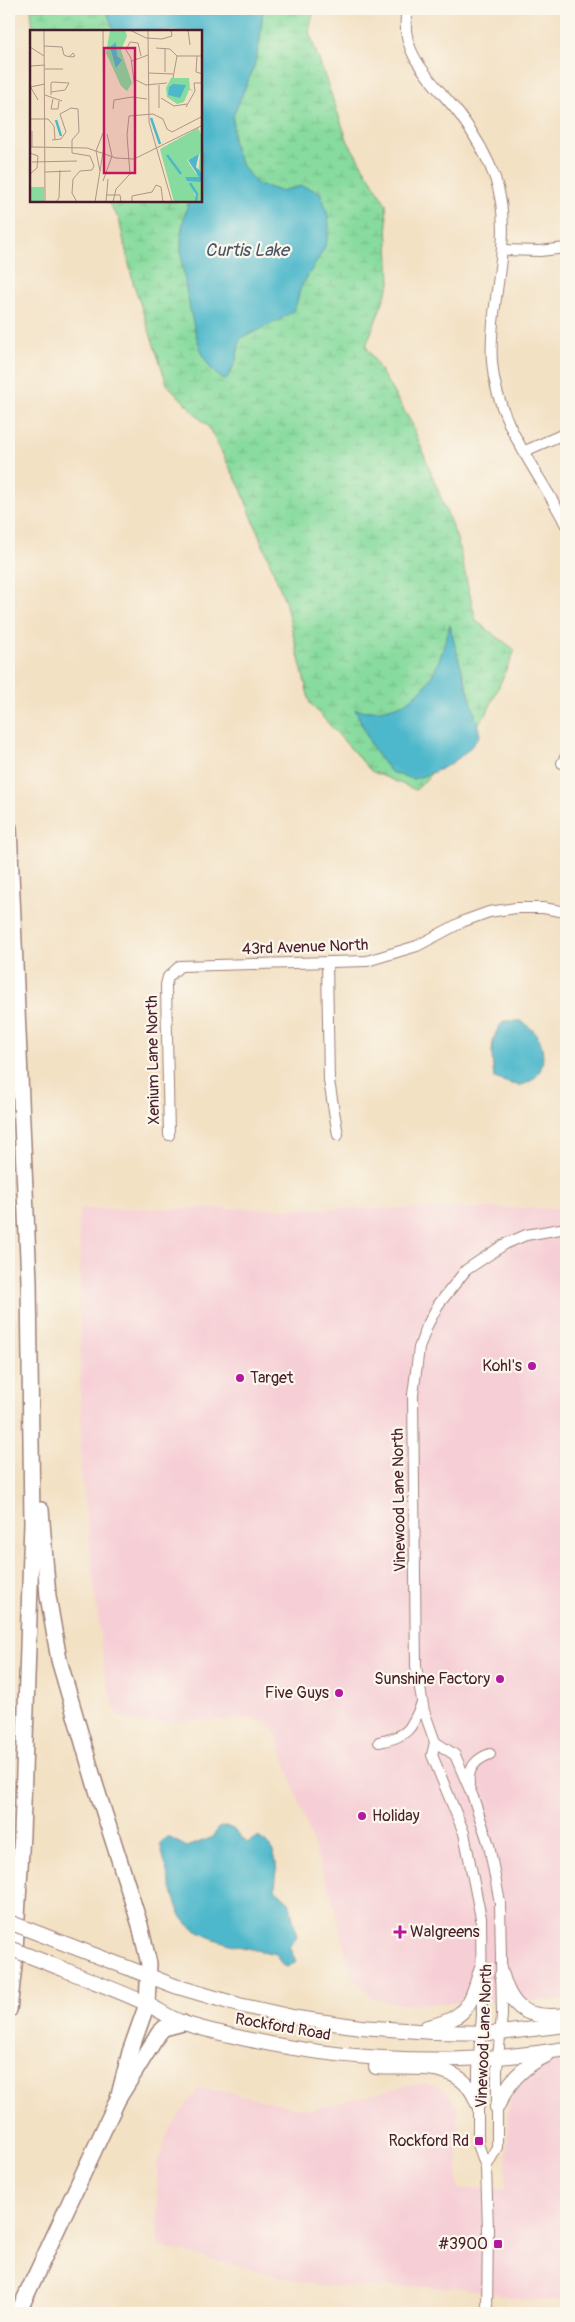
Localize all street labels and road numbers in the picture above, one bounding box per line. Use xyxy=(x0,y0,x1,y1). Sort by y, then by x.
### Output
street label: 43rd Avenue North xyxy=(241,935,369,959)
street label: Xenium Lane North xyxy=(142,995,164,1125)
street label: Vinewood Lane North xyxy=(388,1428,410,1572)
street label: Vinewood Lane North xyxy=(471,1964,497,2108)
street label: Rockford Road xyxy=(234,2009,332,2045)

